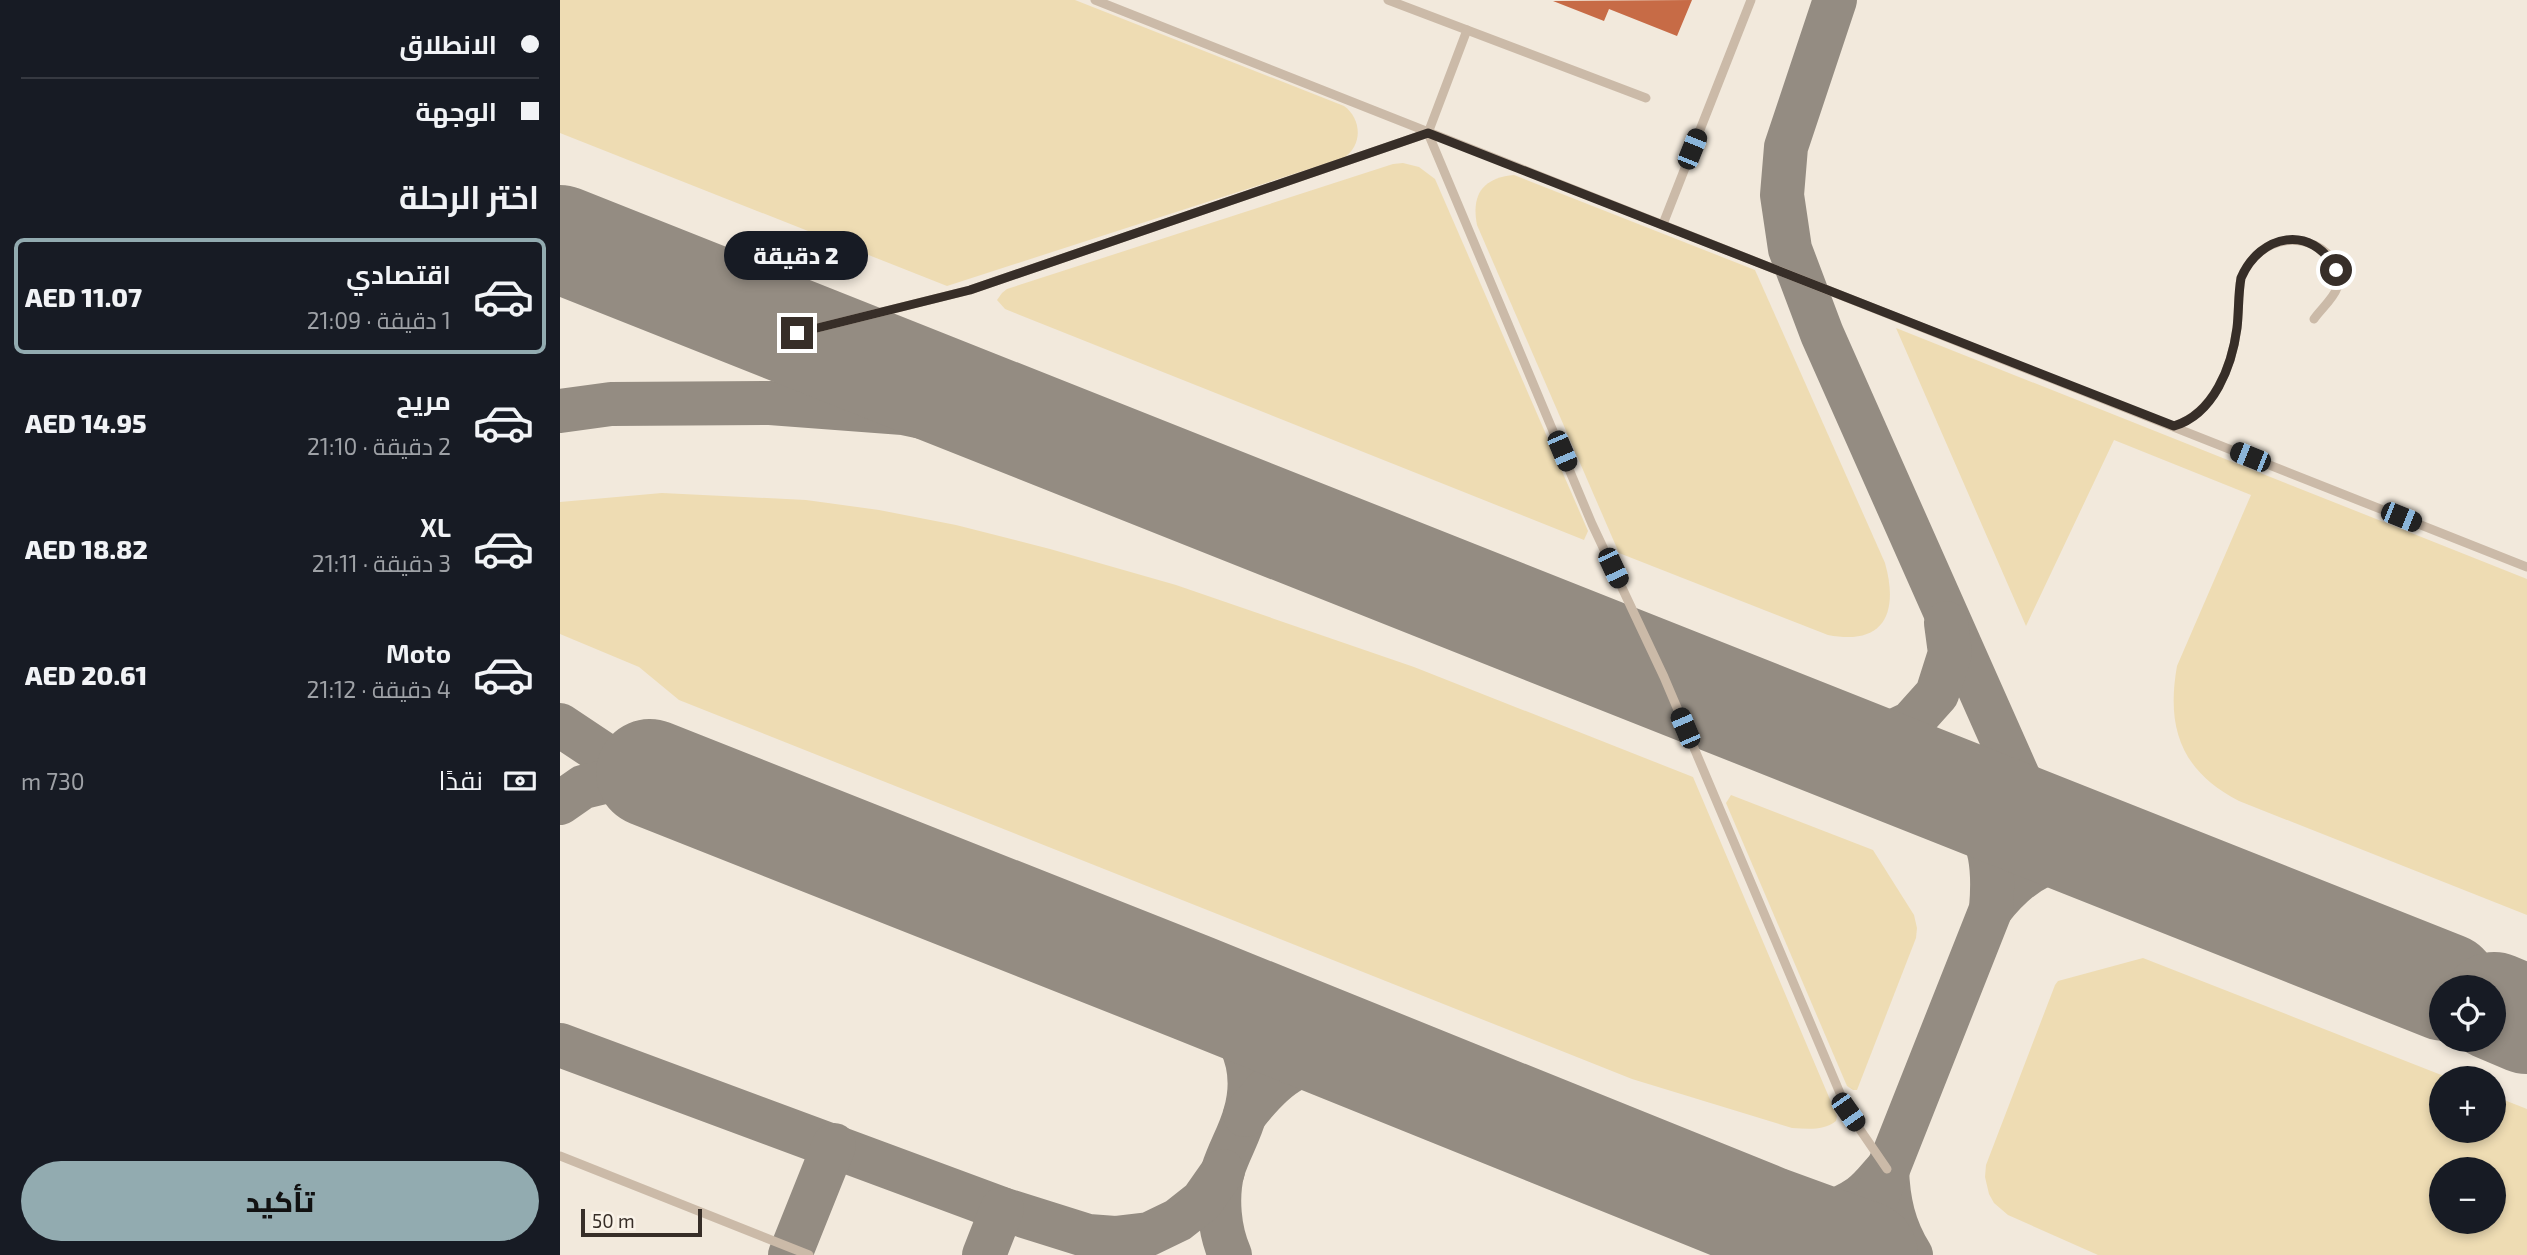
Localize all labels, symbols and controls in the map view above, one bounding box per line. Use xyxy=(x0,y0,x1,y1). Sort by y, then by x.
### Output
text: الانطلاق xyxy=(399,28,497,59)
text: الوجهة xyxy=(416,95,497,126)
car xyxy=(1675,126,1710,172)
text: اختر الرحلة xyxy=(399,177,539,215)
callout: 2 دقيقة xyxy=(725,232,869,280)
text: 2 دقيقة xyxy=(753,241,839,269)
route start xyxy=(2320,254,2352,286)
text: اقتصادي xyxy=(346,258,451,289)
icon: car xyxy=(472,265,535,328)
text: AED 11.07 xyxy=(25,281,142,312)
text: 1 دقيقة · 21:09 xyxy=(307,306,451,334)
route end xyxy=(781,317,813,349)
text: مريح xyxy=(396,384,451,415)
icon: car xyxy=(472,391,535,454)
text: AED 14.95 xyxy=(25,407,147,438)
car xyxy=(1545,428,1580,474)
text: 2 دقيقة · 21:10 xyxy=(307,432,451,460)
car xyxy=(2227,439,2274,475)
car xyxy=(2378,499,2425,535)
text: XL xyxy=(420,511,451,542)
icon: car xyxy=(472,517,535,580)
text: AED 18.82 xyxy=(25,533,148,564)
car xyxy=(1595,545,1632,591)
text: 3 دقيقة · 21:11 xyxy=(312,549,451,577)
text: Moto xyxy=(386,637,451,668)
icon: car xyxy=(472,643,535,706)
text: AED 20.61 xyxy=(25,659,147,690)
text: 4 دقيقة · 21:12 xyxy=(307,675,451,703)
car xyxy=(1668,705,1703,751)
icon: cash xyxy=(501,762,539,800)
text: نقدًا xyxy=(439,764,483,795)
text: 730 m xyxy=(21,767,85,795)
map controls xyxy=(2429,975,2506,1234)
button: locate xyxy=(2429,975,2506,1052)
button: + xyxy=(2429,1066,2506,1143)
car xyxy=(1828,1089,1869,1135)
button: − xyxy=(2429,1157,2506,1234)
button: تأكيد xyxy=(21,1161,539,1241)
scale bar xyxy=(581,1206,702,1238)
text: 50 m xyxy=(592,1209,635,1232)

